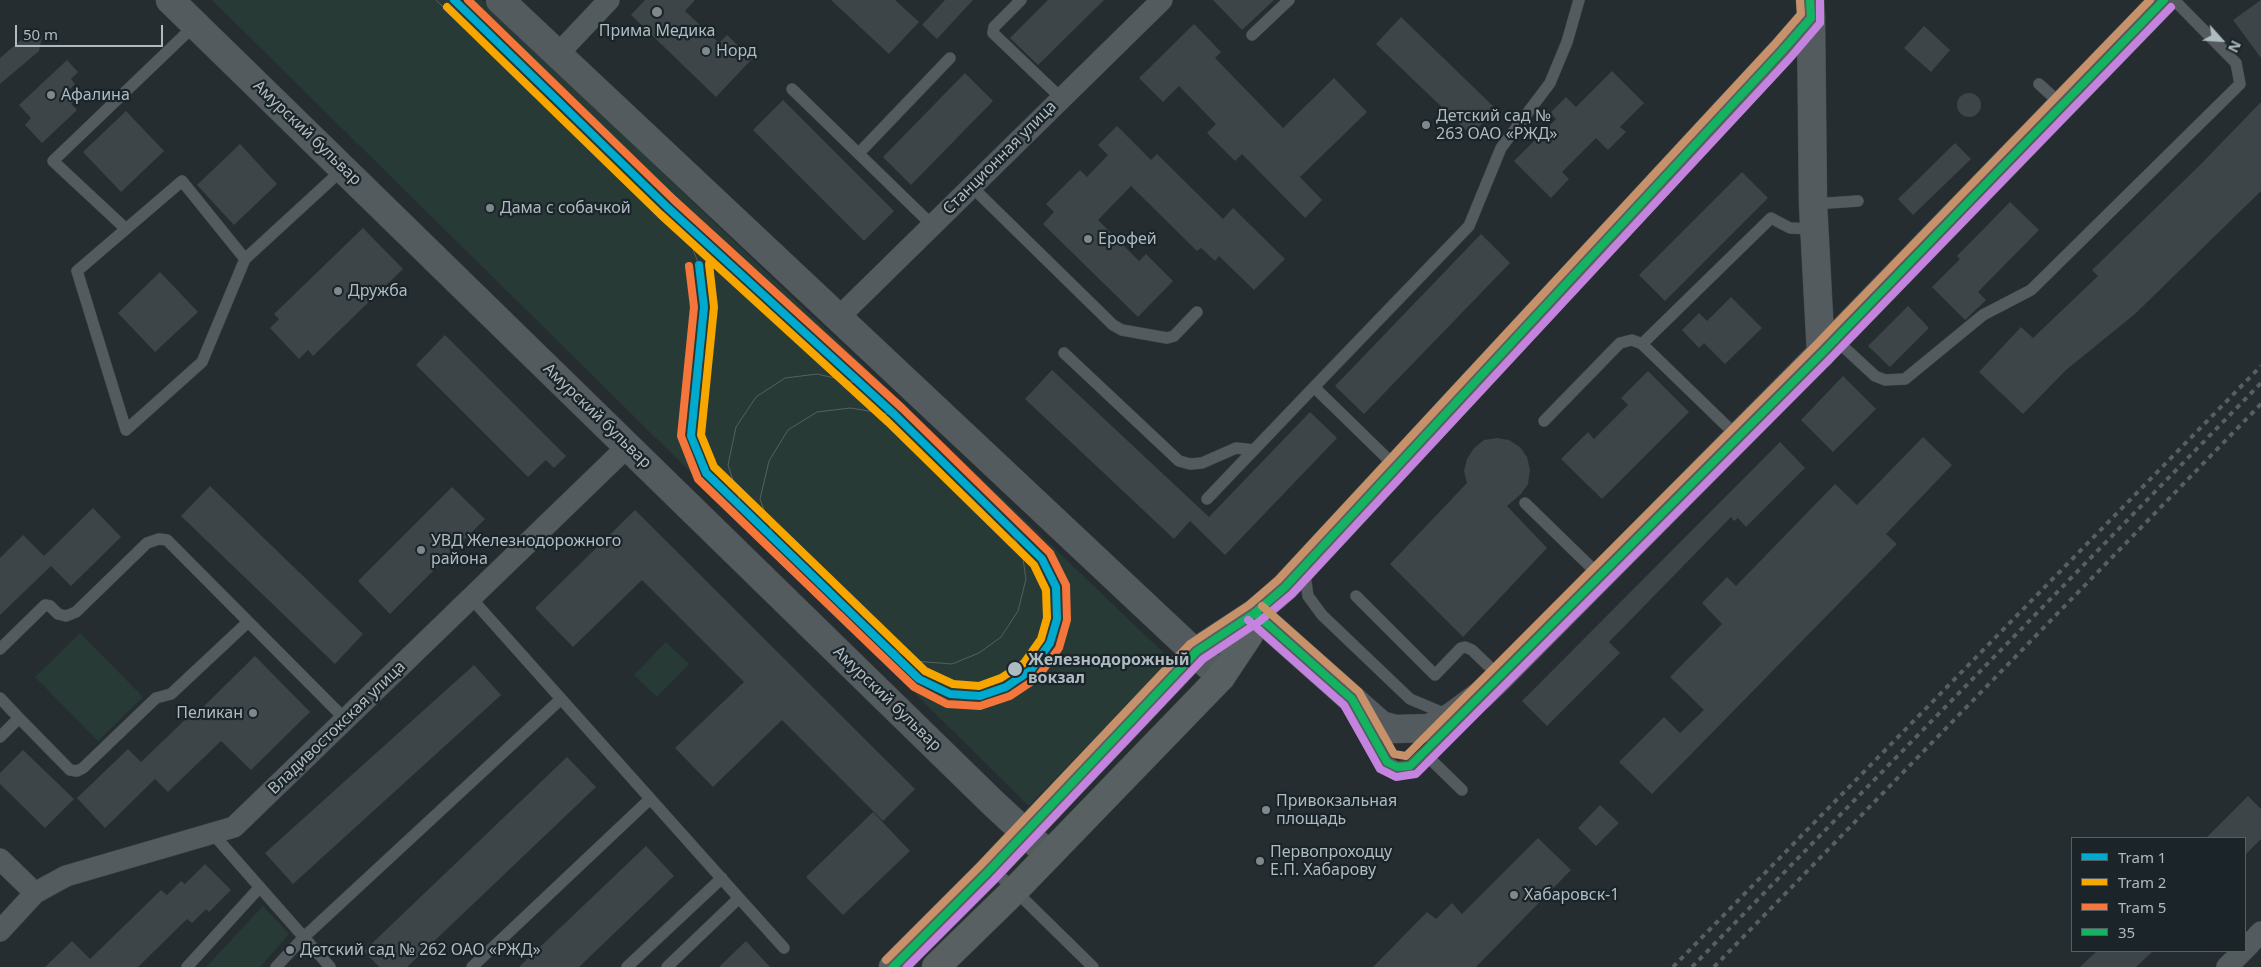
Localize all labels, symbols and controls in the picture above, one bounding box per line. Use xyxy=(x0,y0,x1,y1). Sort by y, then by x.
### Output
marker: Прима Медика xyxy=(650,5,664,19)
scale bar xyxy=(18,15,165,47)
north arrow xyxy=(2196,15,2246,65)
place label: Прима Медика xyxy=(599,21,715,41)
text: 50 m xyxy=(23,24,58,44)
text: N xyxy=(2224,38,2246,56)
place label: Норд xyxy=(716,41,757,61)
marker: Норд xyxy=(700,45,712,57)
street label: Амурский бульвар xyxy=(249,76,365,190)
place label: Афалина xyxy=(61,85,130,105)
marker: Афалина xyxy=(45,89,57,101)
street label: Станционная улица xyxy=(939,97,1061,219)
place label: Детский сад № 263 ОАО «РЖД» xyxy=(1436,106,1557,144)
marker: Детский сад № 263 ОАО «РЖД» xyxy=(1420,119,1432,131)
place label: Дама с собачкой xyxy=(500,198,631,218)
marker: Дама с собачкой xyxy=(484,202,496,214)
place label: Ерофей xyxy=(1098,229,1157,249)
marker: Ерофей xyxy=(1082,233,1094,245)
place label: Дружба xyxy=(348,281,408,301)
marker: Дружба xyxy=(332,285,344,297)
street label: Амурский бульвар xyxy=(539,359,655,473)
place label: УВД Железнодорожного района xyxy=(431,531,621,569)
marker: УВД Железнодорожного района xyxy=(415,544,427,556)
street label: Амурский бульвар xyxy=(829,642,945,756)
place label: Железнодорожный вокзал xyxy=(1028,650,1190,688)
street label: Владивостокская улица xyxy=(264,657,410,799)
marker: Железнодорожный вокзал xyxy=(1006,660,1024,678)
place label: Пеликан xyxy=(176,703,243,723)
marker: Пеликан xyxy=(247,707,259,719)
place label: Привокзальная площадь xyxy=(1276,791,1397,829)
marker: Привокзальная площадь xyxy=(1260,804,1272,816)
legend xyxy=(2071,837,2246,952)
place label: Первопроходцу Е.П. Хабарову xyxy=(1270,842,1392,880)
text: Tram 1 xyxy=(2118,847,2166,867)
marker: Первопроходцу Е.П. Хабарову xyxy=(1254,855,1266,867)
text: Tram 2 xyxy=(2118,872,2166,892)
place label: Хабаровск-1 xyxy=(1524,885,1619,905)
marker: Хабаровск-1 xyxy=(1508,889,1520,901)
text: Tram 5 xyxy=(2118,897,2166,917)
text: 35 xyxy=(2118,922,2135,942)
place label: Детский сад № 262 ОАО «РЖД» xyxy=(300,940,541,960)
marker: Детский сад № 262 ОАО «РЖД» xyxy=(284,944,296,956)

